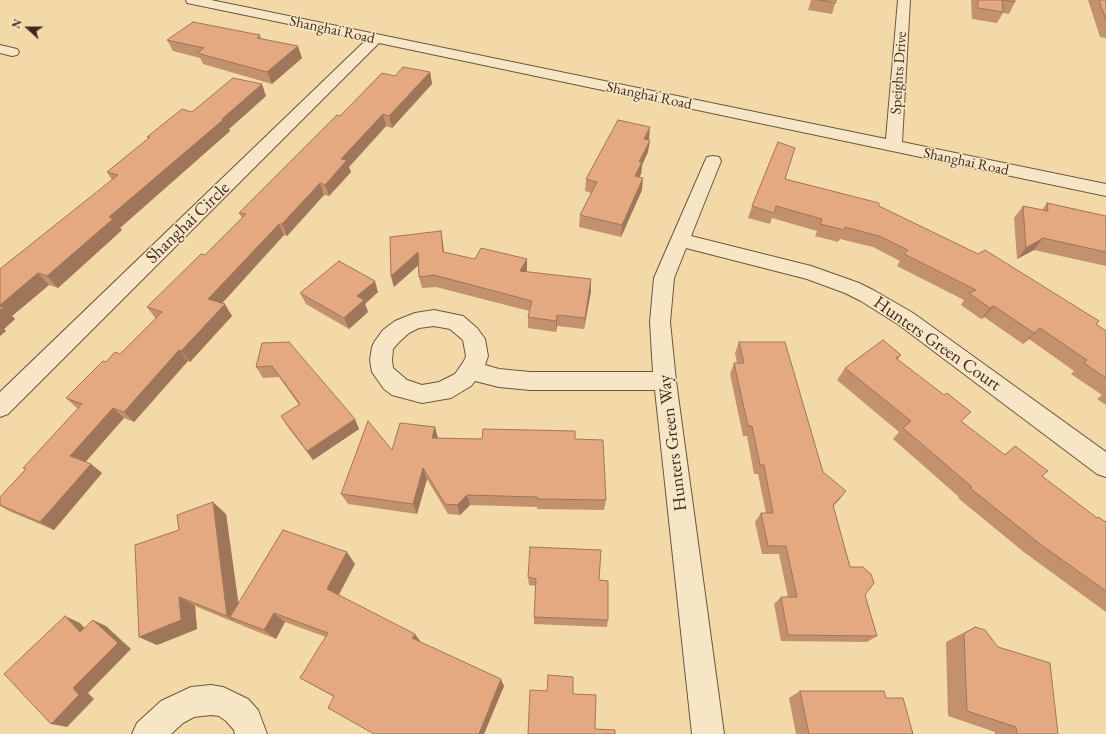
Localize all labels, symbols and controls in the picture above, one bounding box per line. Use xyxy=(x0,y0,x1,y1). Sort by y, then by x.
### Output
north arrow xyxy=(8,8,48,48)
street label: Shanghai Road xyxy=(288,12,376,48)
text: N xyxy=(9,17,25,30)
street label: Speights Drive xyxy=(887,31,911,115)
street label: Shanghai Road xyxy=(605,78,693,114)
street label: Shanghai Road xyxy=(922,144,1010,180)
street label: Shanghai Circle xyxy=(141,178,235,268)
street label: Hunters Green Court xyxy=(869,292,1005,396)
street label: Hunters Green Way xyxy=(654,374,692,512)

